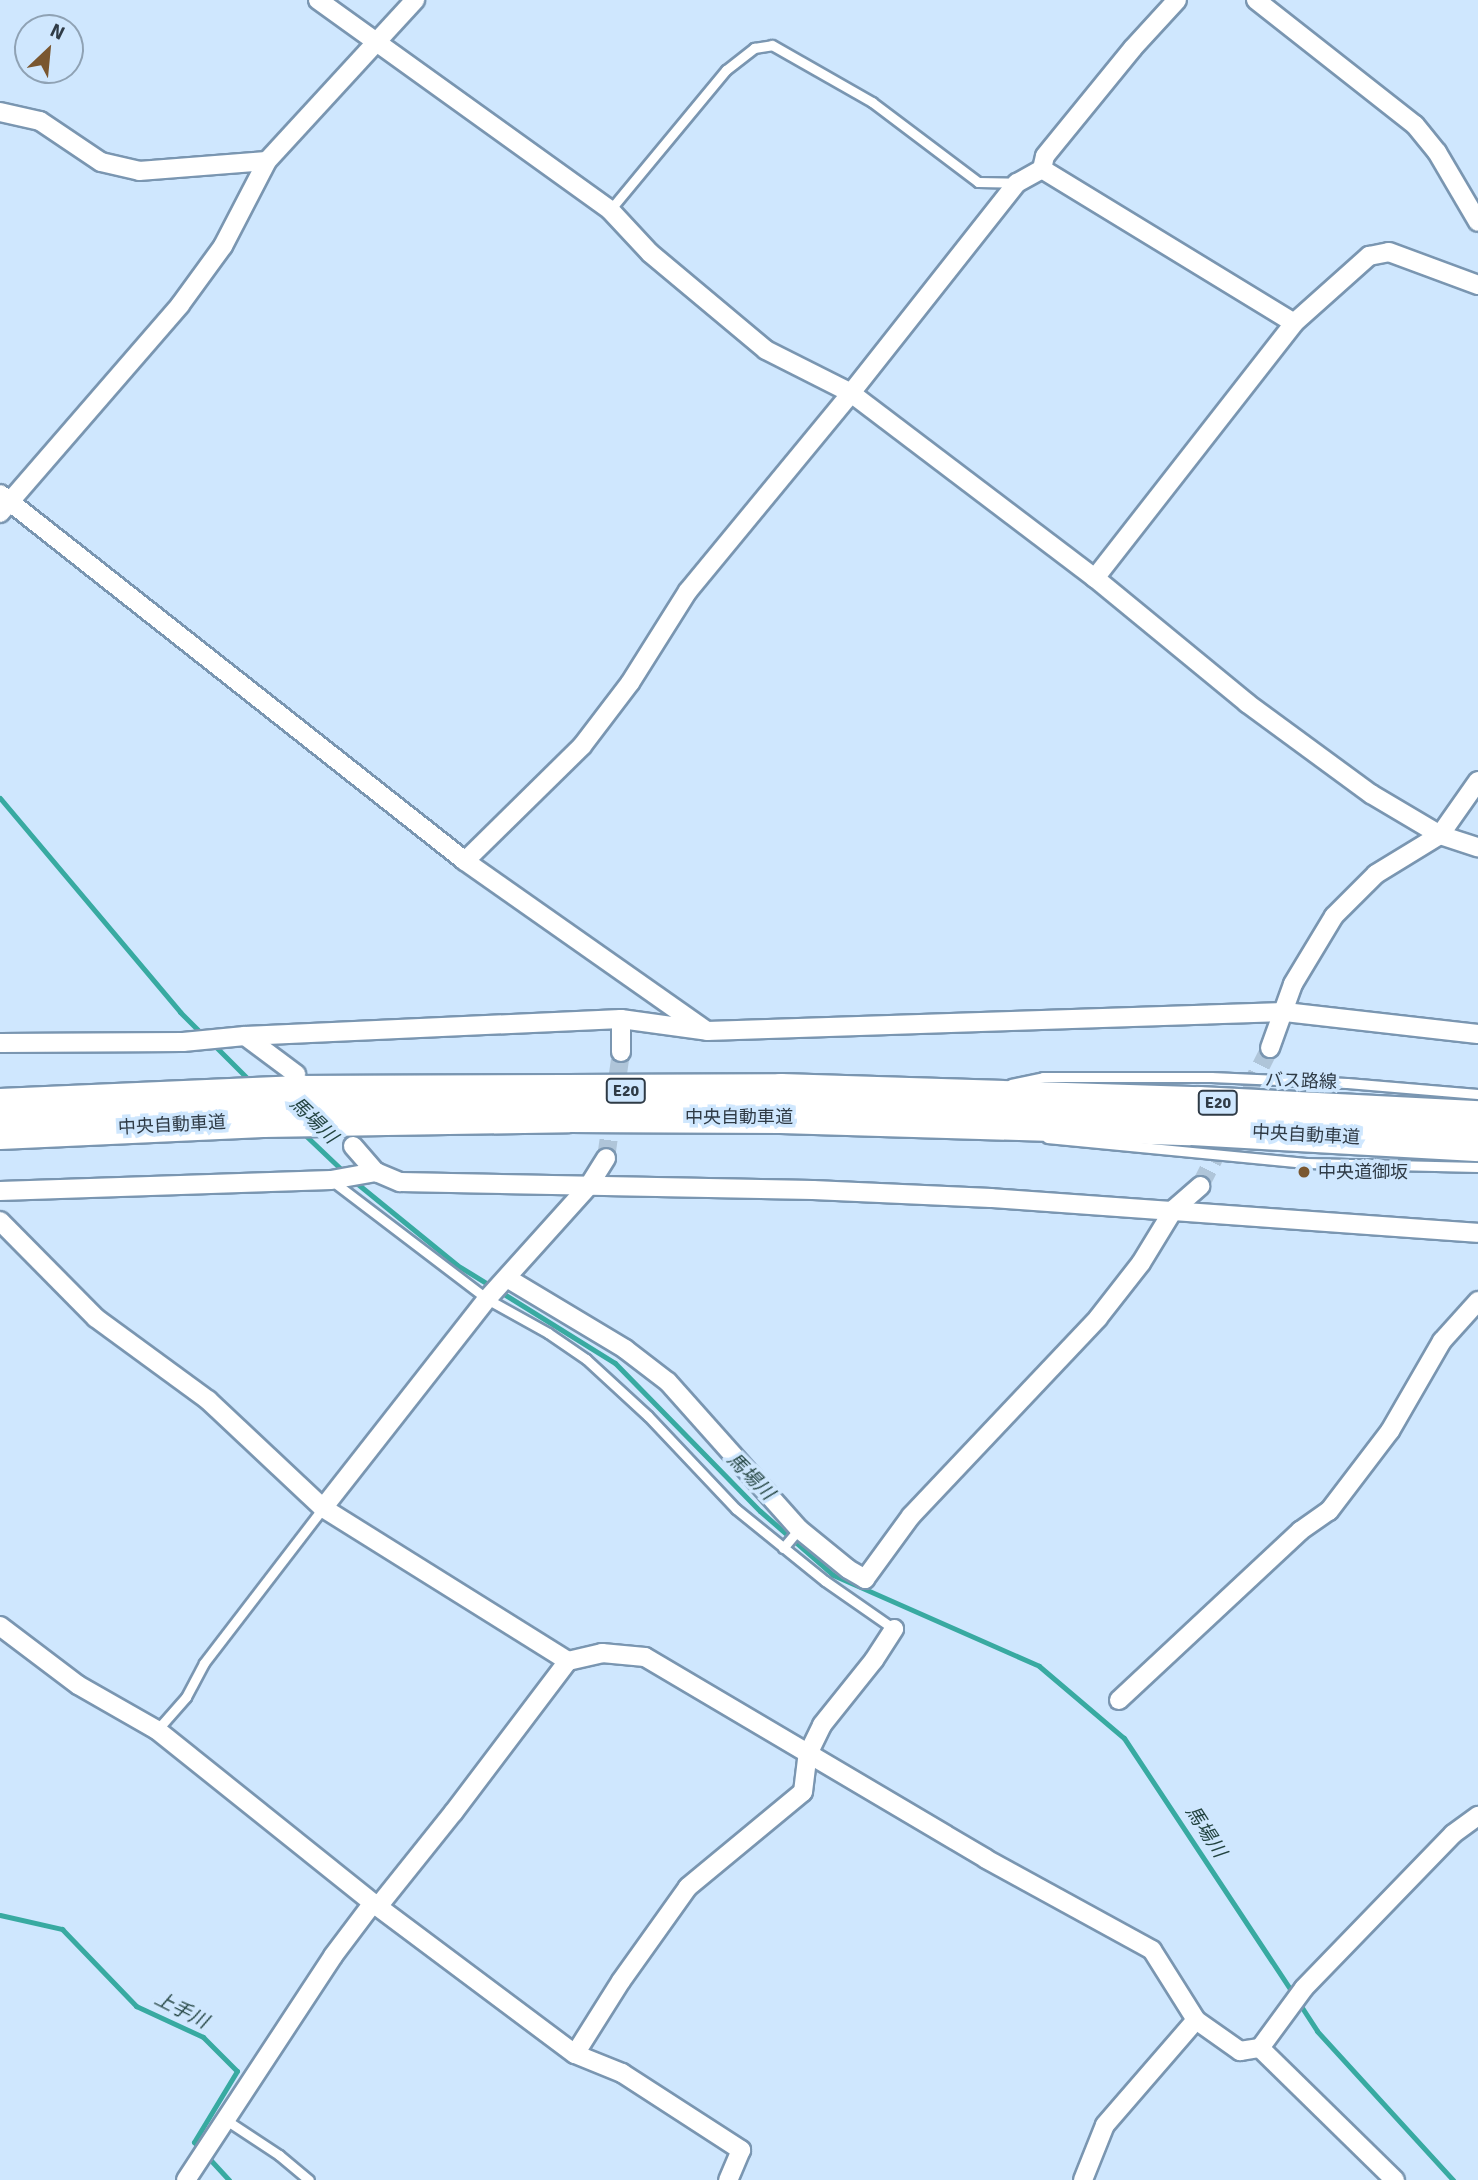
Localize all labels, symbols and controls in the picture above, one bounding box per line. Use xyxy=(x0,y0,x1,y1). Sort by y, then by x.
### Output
north arrow xyxy=(14,14,84,84)
text: N xyxy=(46,18,69,46)
street label: バス路線 xyxy=(1265,1069,1337,1093)
road number: E20 xyxy=(605,1078,647,1104)
road number: E20 xyxy=(1197,1091,1239,1116)
water label: 馬場川 xyxy=(285,1093,341,1149)
street label: 中央自動車道 xyxy=(685,1106,793,1128)
street label: 中央自動車道 xyxy=(118,1111,226,1139)
street label: 中央自動車道 xyxy=(1252,1121,1360,1149)
place label: 中央道御坂 xyxy=(1318,1161,1408,1183)
marker: 中央道御坂 xyxy=(1296,1164,1312,1180)
water label: 馬場川 xyxy=(722,1449,778,1505)
water label: 馬場川 xyxy=(1180,1802,1230,1862)
water label: 上手川 xyxy=(150,1988,212,2034)

